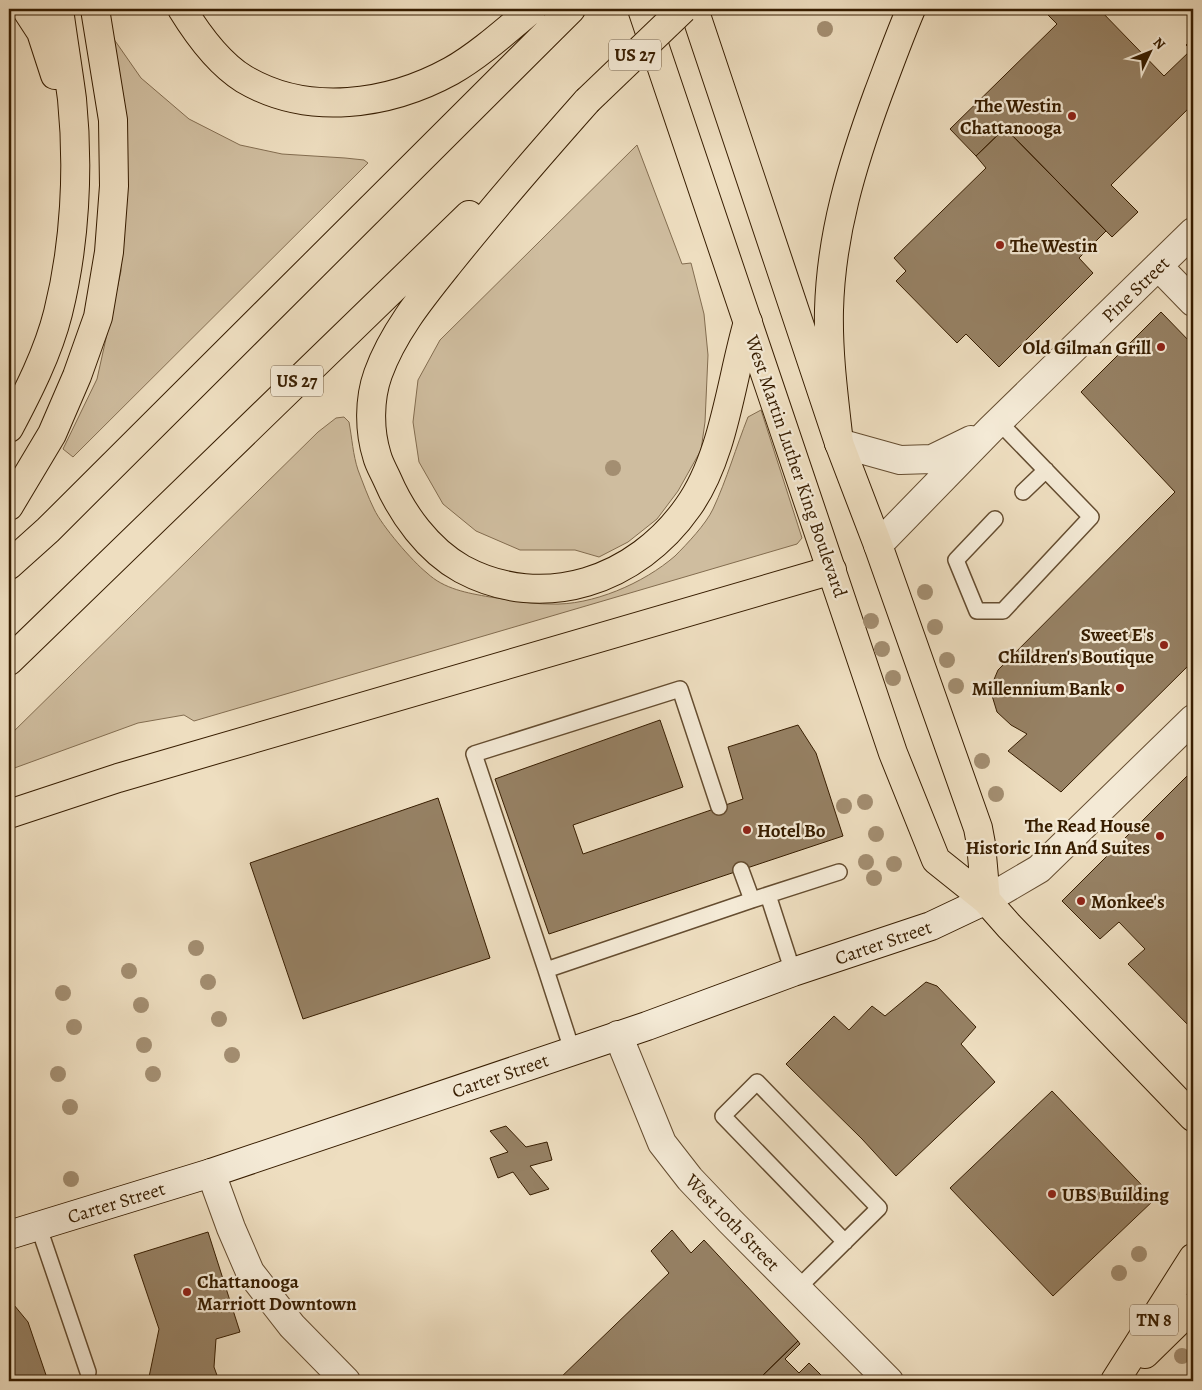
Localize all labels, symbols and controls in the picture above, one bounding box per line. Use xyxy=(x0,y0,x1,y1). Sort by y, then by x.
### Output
north arrow xyxy=(1124,28,1174,78)
text: N xyxy=(1149,33,1170,54)
road number: US 27 xyxy=(609,40,661,70)
place label: The Westin Chattanooga xyxy=(960,93,1063,141)
marker: The Westin Chattanooga xyxy=(1066,110,1078,122)
place label: The Westin xyxy=(1010,233,1098,259)
marker: The Westin xyxy=(994,239,1006,251)
street label: Pine Street xyxy=(1096,251,1175,329)
street label: West Martin Luther King Boulevard xyxy=(739,331,853,602)
place label: Old Gilman Grill xyxy=(1023,335,1151,361)
marker: Old Gilman Grill xyxy=(1155,341,1167,353)
road number: US 27 xyxy=(271,366,323,396)
place label: Sweet E's Children's Boutique xyxy=(998,622,1154,670)
marker: Sweet E's Children's Boutique xyxy=(1158,639,1170,651)
place label: Millennium Bank xyxy=(972,676,1110,702)
marker: Millennium Bank xyxy=(1114,682,1126,694)
place label: The Read House Historic Inn And Suites xyxy=(965,813,1150,861)
place label: Hotel Bo xyxy=(757,818,826,844)
marker: Hotel Bo xyxy=(741,824,753,836)
marker: The Read House Historic Inn And Suites xyxy=(1154,830,1166,842)
place label: Monkee's xyxy=(1091,889,1165,915)
marker: Monkee's xyxy=(1075,895,1087,907)
street label: Carter Street xyxy=(832,914,935,972)
street label: Carter Street xyxy=(449,1047,552,1105)
street label: West 10th Street xyxy=(678,1168,785,1277)
street label: Carter Street xyxy=(64,1176,168,1230)
place label: UBS Building xyxy=(1062,1182,1169,1208)
marker: UBS Building xyxy=(1046,1188,1058,1200)
place label: Chattanooga Marriott Downtown xyxy=(197,1269,357,1317)
marker: Chattanooga Marriott Downtown xyxy=(181,1286,193,1298)
road number: TN 8 xyxy=(1130,1304,1178,1336)

